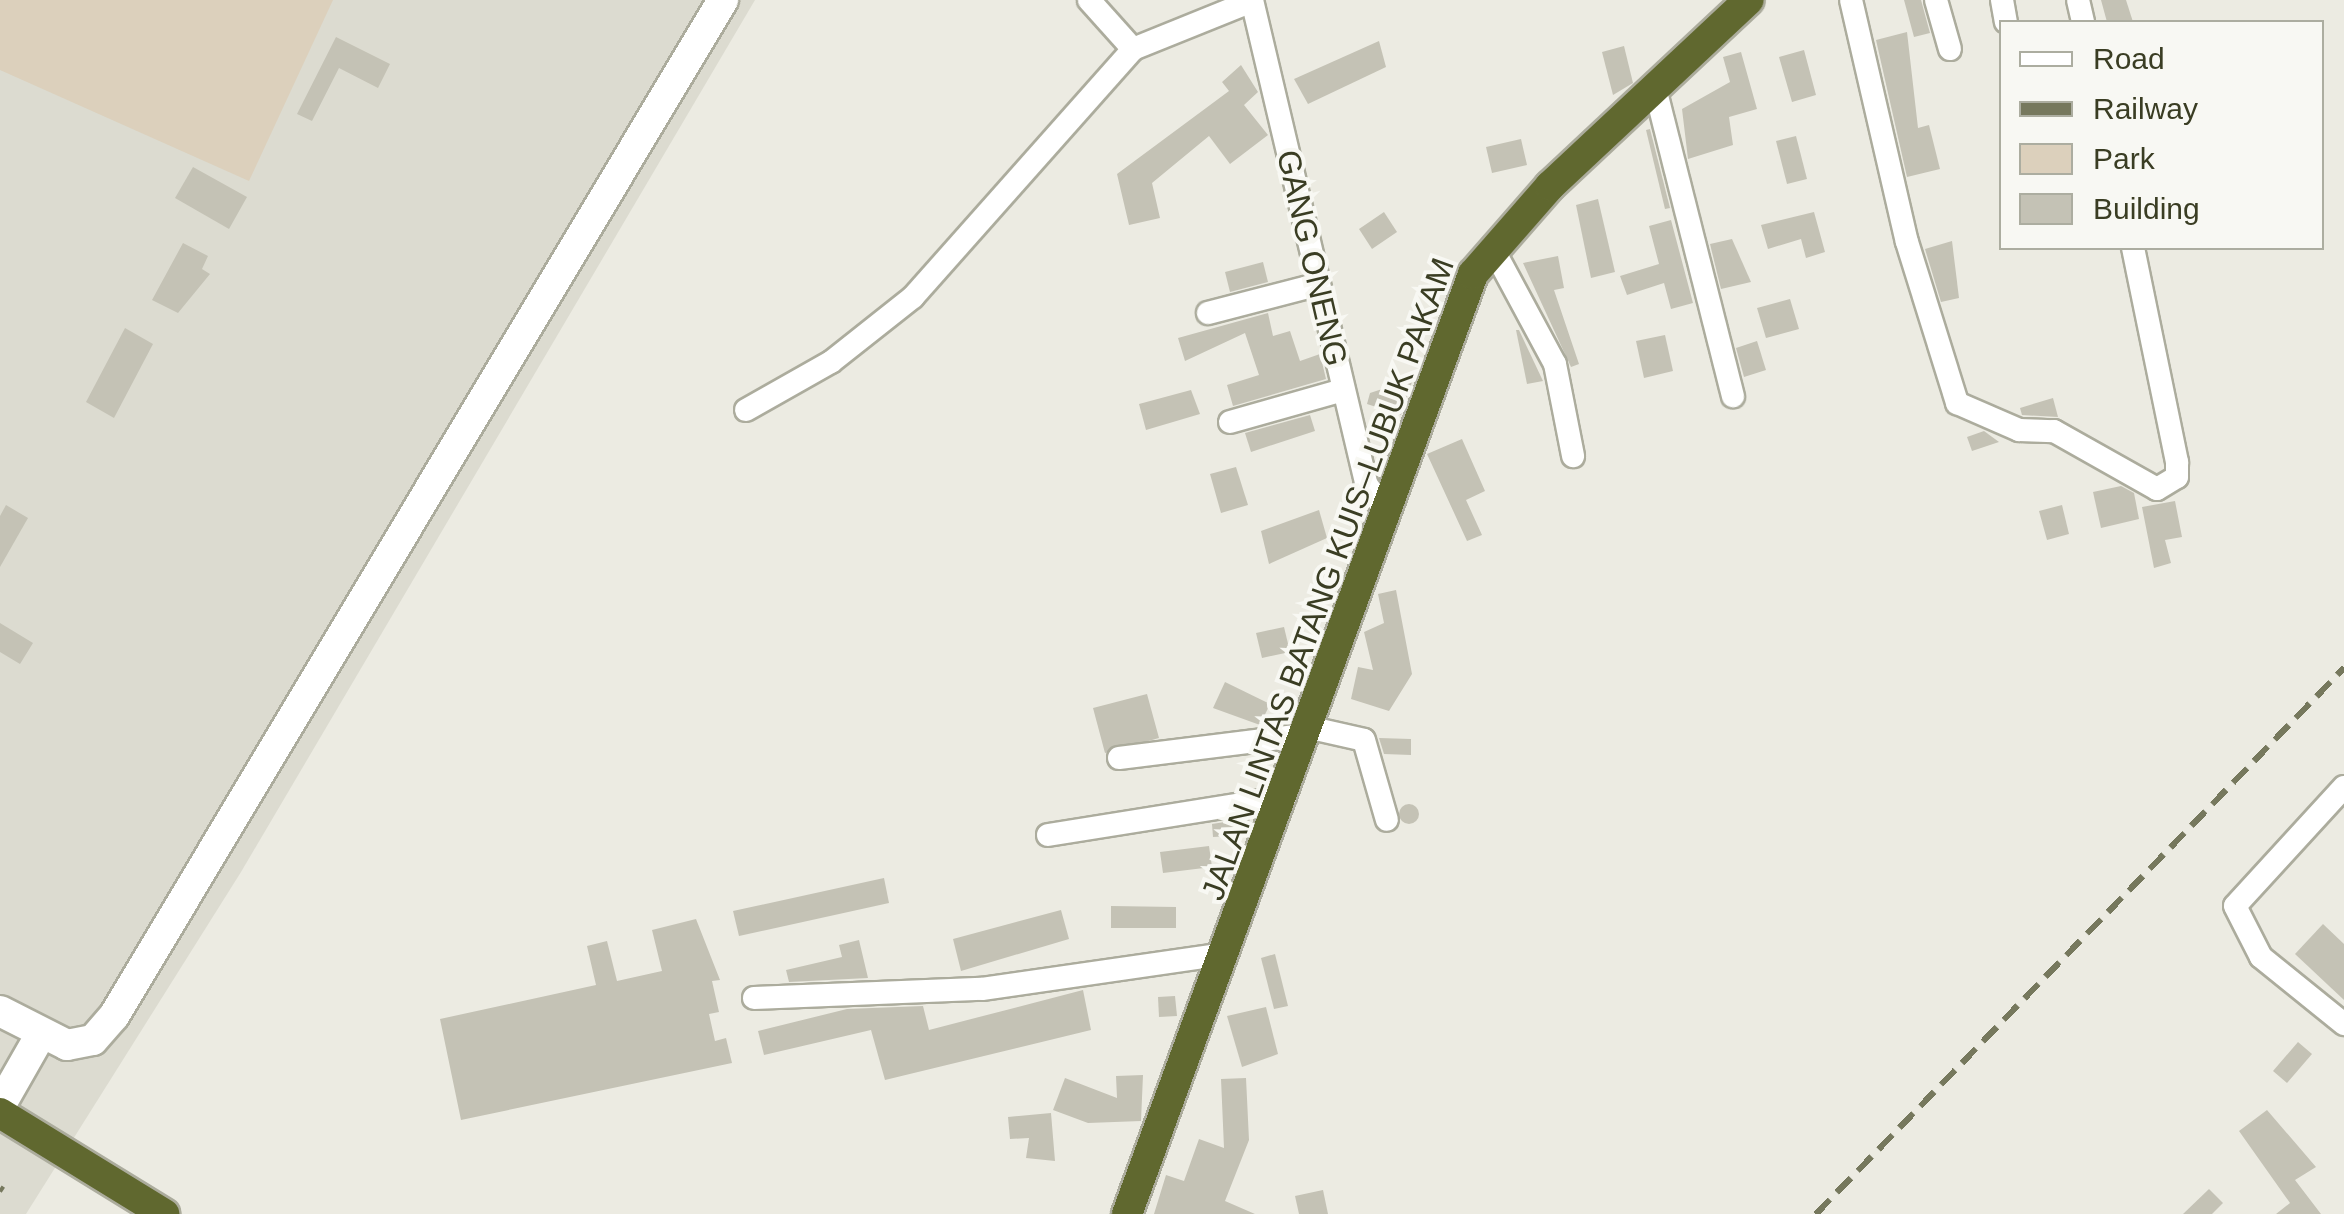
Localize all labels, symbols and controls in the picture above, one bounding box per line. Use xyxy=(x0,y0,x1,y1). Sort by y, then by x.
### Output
legend xyxy=(1999,20,2324,250)
text: Road xyxy=(2093,42,2165,75)
text: Railway xyxy=(2093,92,2198,125)
text: Park xyxy=(2093,142,2155,175)
street label: GANG ONENG xyxy=(1268,146,1356,370)
text: Building xyxy=(2093,192,2200,225)
street label: JALAN LINTAS BATANG KUIS–LUBUK PAKAM xyxy=(1194,253,1462,905)

